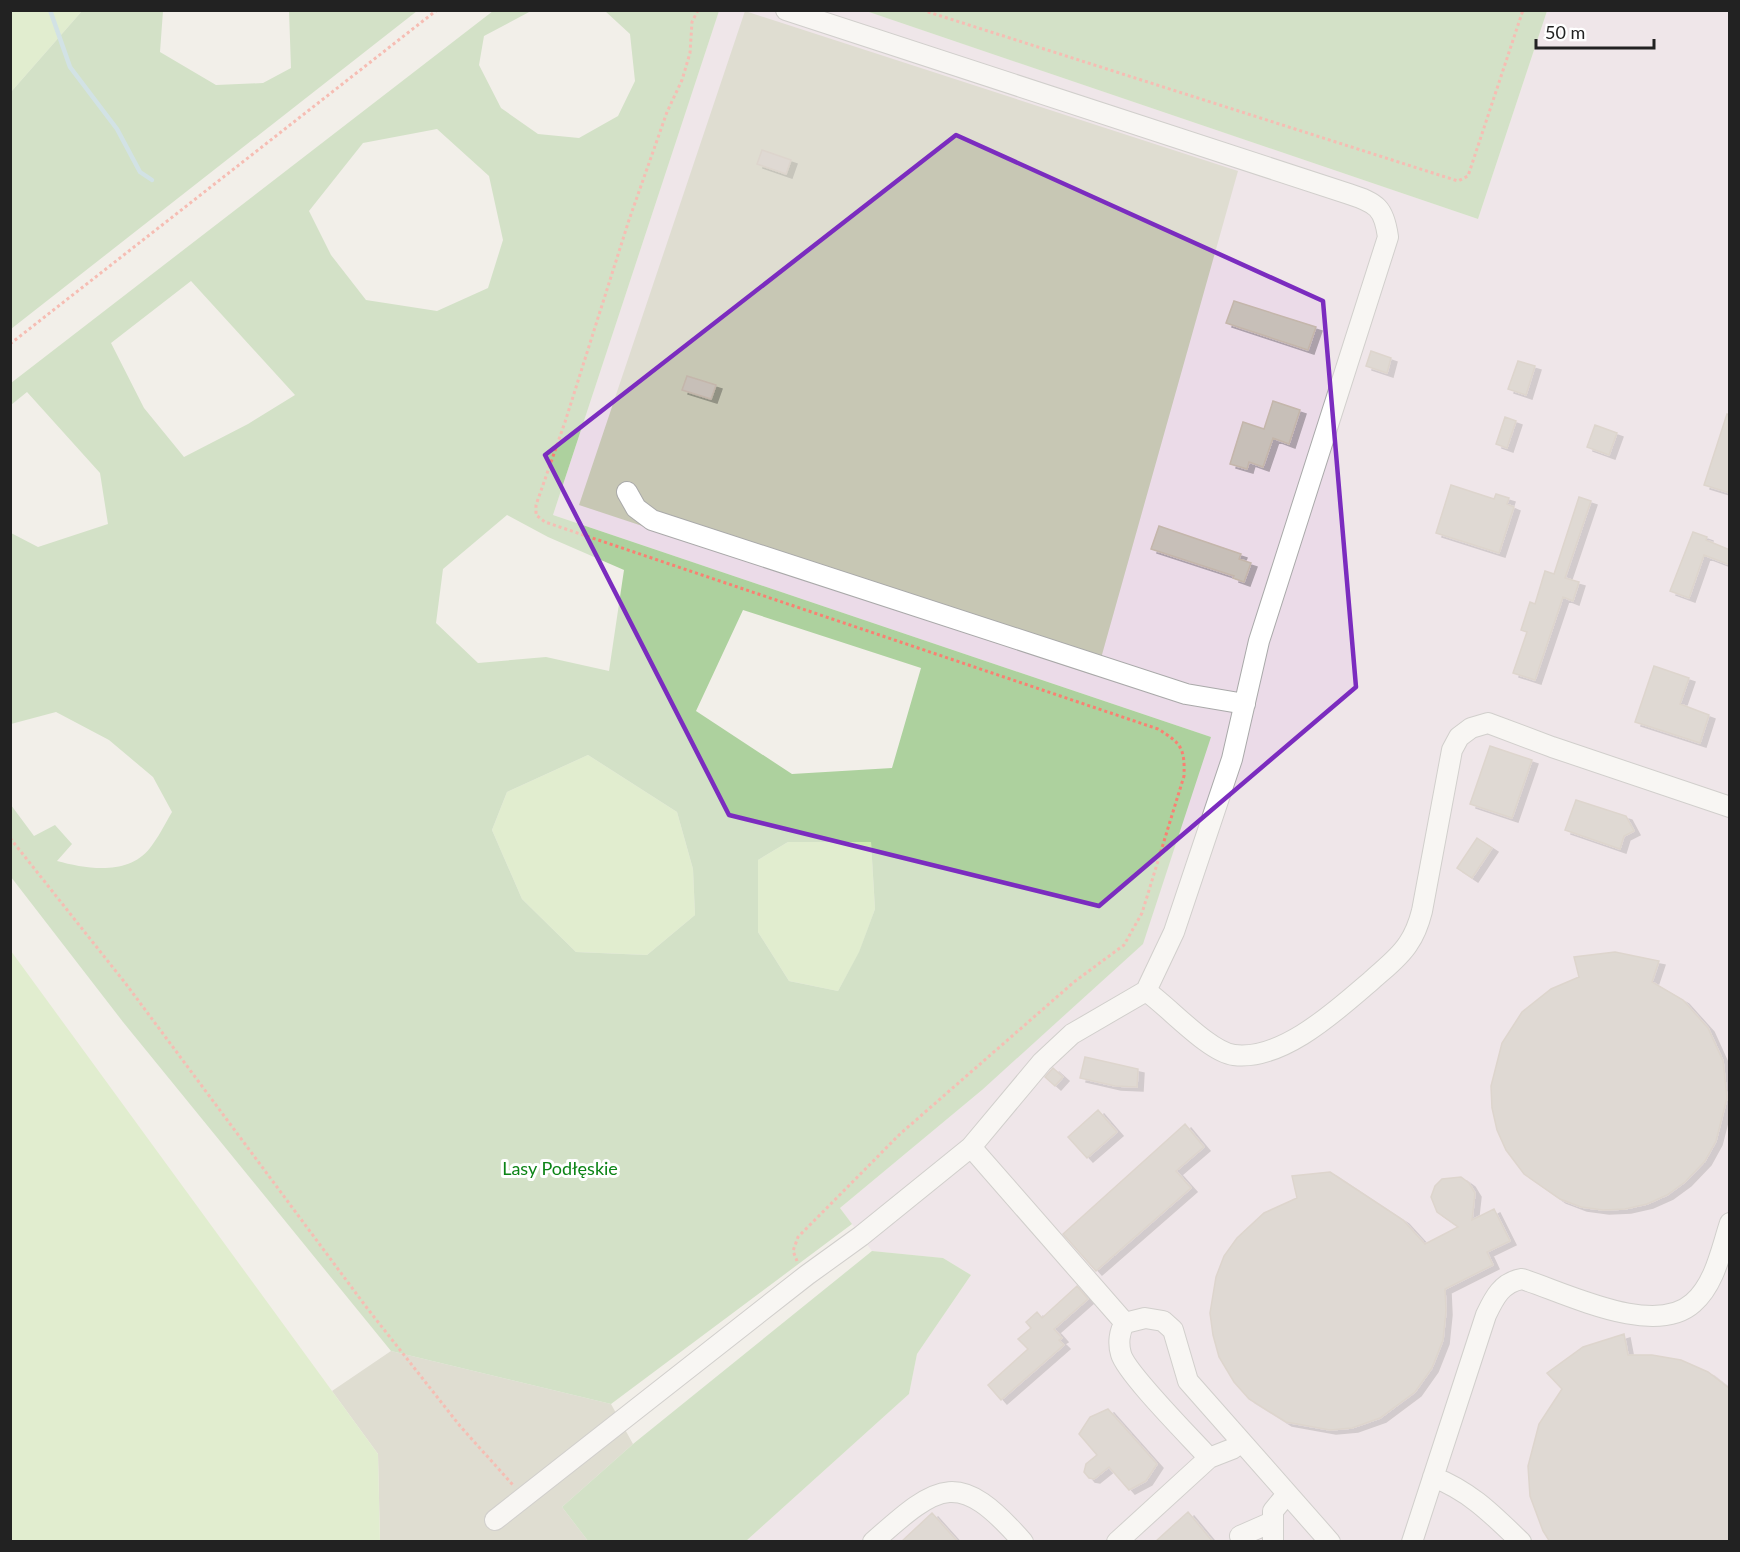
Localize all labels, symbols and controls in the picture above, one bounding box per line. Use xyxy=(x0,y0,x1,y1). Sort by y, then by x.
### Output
scale bar xyxy=(1536,12,1654,50)
text: 50 m xyxy=(1545,21,1585,43)
park label: Lasy Podłęskie xyxy=(502,1157,618,1179)

